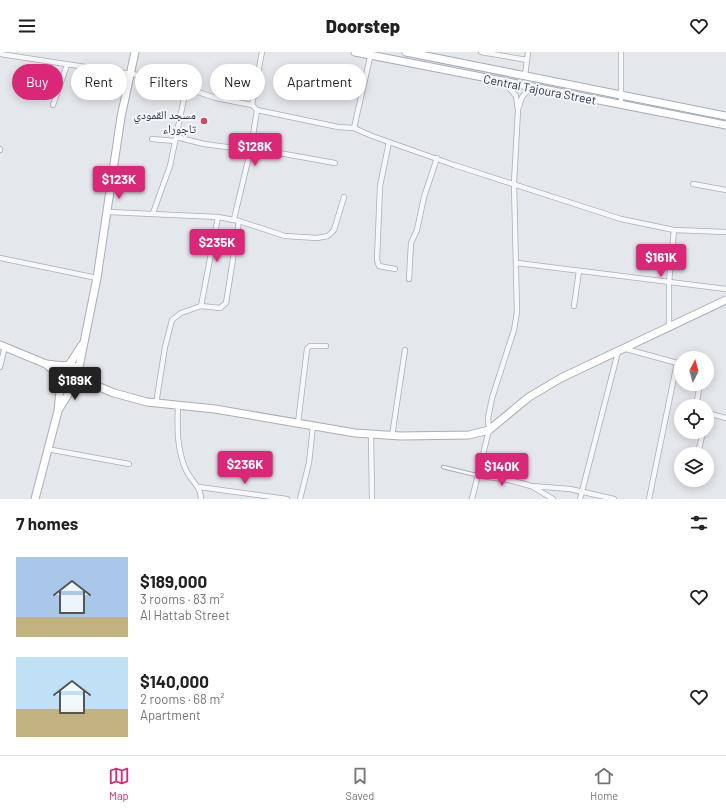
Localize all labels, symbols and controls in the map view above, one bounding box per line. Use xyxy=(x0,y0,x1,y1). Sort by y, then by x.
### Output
icon: menu xyxy=(16,15,38,37)
text: Doorstep xyxy=(326,15,400,37)
icon: heart xyxy=(688,15,710,37)
chip: Buy xyxy=(12,64,63,100)
chip: Rent xyxy=(71,64,127,100)
chip: Filters xyxy=(135,64,202,100)
chip: New xyxy=(210,64,265,100)
chip: Apartment xyxy=(273,64,366,100)
street label: Central Tajoura Street xyxy=(482,71,598,107)
place label: مسجد القمودي تاجوراء xyxy=(133,107,196,136)
marker: مسجد القمودي تاجوراء xyxy=(199,116,209,126)
pin: $128K xyxy=(227,133,283,167)
text: $128K xyxy=(238,138,272,154)
pin: $123K xyxy=(91,166,147,200)
text: $123K xyxy=(102,171,136,187)
pin: $235K xyxy=(189,229,245,263)
text: $235K xyxy=(199,234,235,250)
pin: $161K xyxy=(633,244,689,278)
text: $161K xyxy=(645,249,677,265)
north arrow xyxy=(674,351,714,391)
map controls xyxy=(674,351,714,487)
pin: $189K xyxy=(47,367,103,401)
text: $189K xyxy=(58,372,92,388)
button: locate xyxy=(674,399,714,439)
button: layers xyxy=(674,447,714,487)
pin: $236K xyxy=(217,451,273,485)
pin: $140K xyxy=(474,453,530,487)
text: $236K xyxy=(227,456,263,472)
text: $140K xyxy=(484,458,520,474)
icon: filters xyxy=(688,512,710,534)
text: 7 homes xyxy=(16,513,78,533)
text: $189,000 xyxy=(140,571,207,591)
icon: home xyxy=(48,573,96,621)
icon: heart xyxy=(688,586,710,608)
text: 3 rooms · 83 m² xyxy=(140,591,224,607)
text: Al Hattab Street xyxy=(140,607,230,623)
text: $140,000 xyxy=(140,671,209,691)
icon: home xyxy=(48,673,96,721)
icon: heart xyxy=(688,686,710,708)
text: 2 rooms · 68 m² xyxy=(140,691,224,707)
text: Apartment xyxy=(140,707,201,723)
tab: Map xyxy=(108,765,130,802)
tab: Saved xyxy=(346,765,374,802)
tab: Home xyxy=(590,765,618,802)

